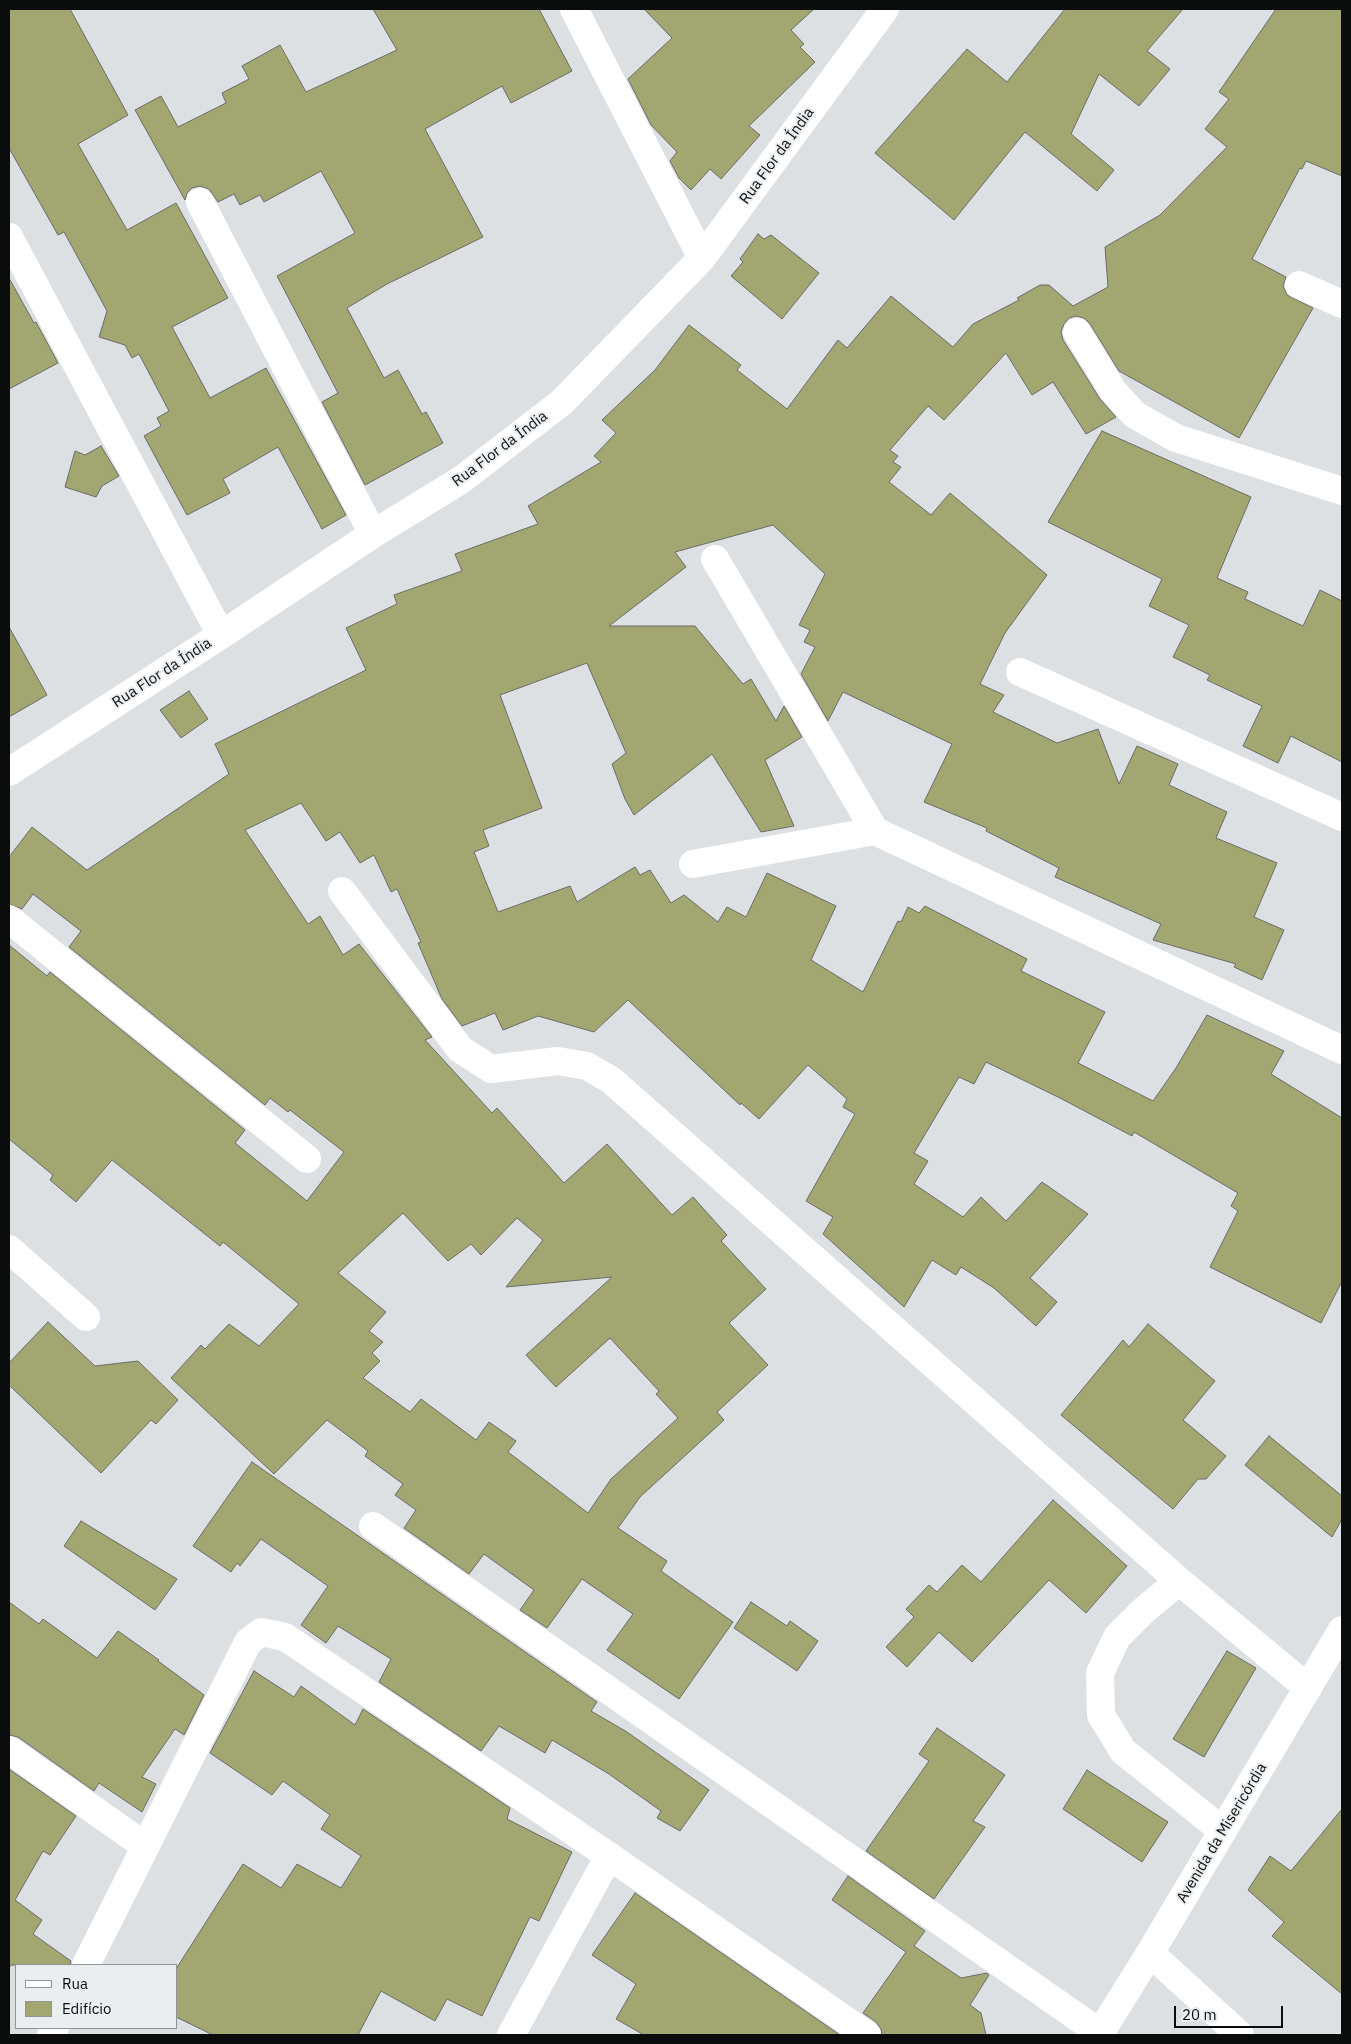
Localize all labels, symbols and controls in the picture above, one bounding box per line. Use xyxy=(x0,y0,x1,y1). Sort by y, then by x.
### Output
street label: Rua Flor da Índia xyxy=(736,104,818,208)
street label: Rua Flor da Índia xyxy=(449,407,551,491)
street label: Rua Flor da Índia xyxy=(109,634,215,712)
street label: Avenida da Misericórdia xyxy=(1173,1760,1271,1906)
legend xyxy=(15,1964,178,2029)
text: Rua xyxy=(62,1974,88,1993)
scale bar xyxy=(1176,1996,1285,2028)
text: Edifício xyxy=(62,1999,111,2018)
text: 20 m xyxy=(1182,2005,1217,2024)

